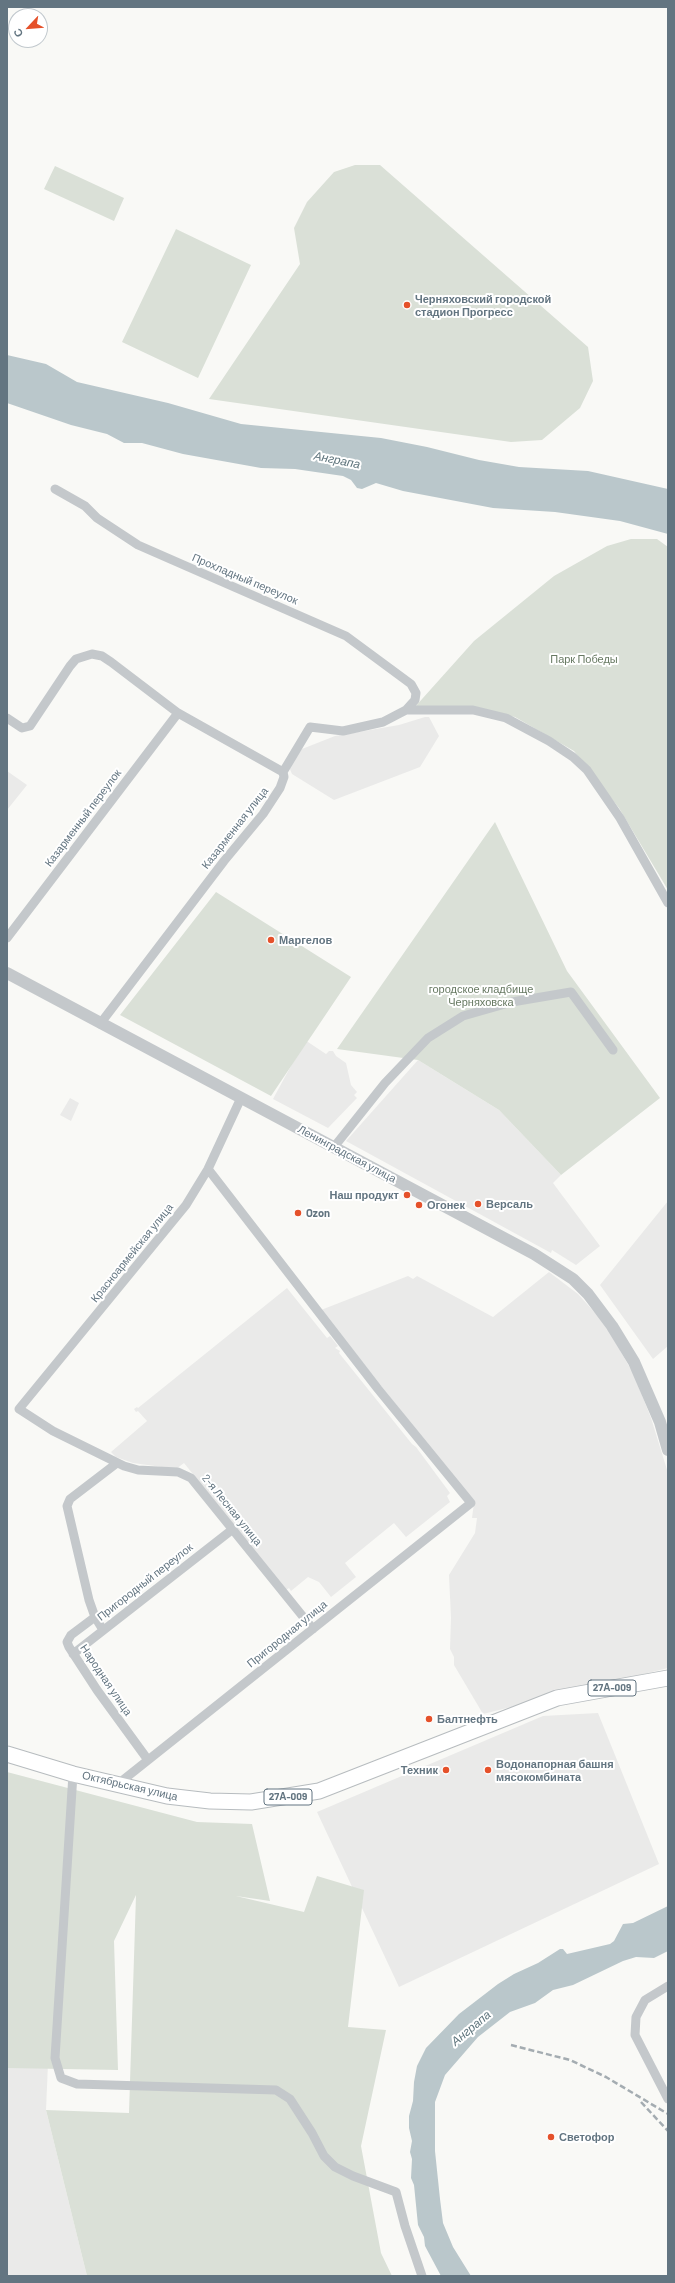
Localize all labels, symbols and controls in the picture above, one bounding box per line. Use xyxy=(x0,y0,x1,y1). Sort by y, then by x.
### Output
north arrow xyxy=(8,8,48,48)
text: С xyxy=(10,27,25,39)
place label: Черняховский городской стадион Прогресс xyxy=(415,292,551,318)
marker: Черняховский городской стадион Прогресс xyxy=(402,300,412,310)
water label: Анграпа xyxy=(313,448,361,472)
street label: Прохладный переулок xyxy=(190,551,300,607)
park label: Парк Победы xyxy=(550,652,618,666)
street label: Казарменный переулок xyxy=(42,767,124,869)
street label: Казарменная улица xyxy=(199,785,271,871)
place label: Маргелов xyxy=(279,933,332,947)
marker: Маргелов xyxy=(266,935,276,945)
park label: городское кладбище Черняховска xyxy=(429,982,533,1008)
street label: Ленинградская улица xyxy=(296,1123,398,1185)
place label: Наш продукт xyxy=(330,1188,399,1202)
marker: Наш продукт xyxy=(402,1190,412,1200)
place label: Версаль xyxy=(486,1197,533,1211)
place label: Огонек xyxy=(427,1198,465,1212)
marker: Версаль xyxy=(473,1199,483,1209)
marker: Огонек xyxy=(414,1200,424,1210)
street label: Красноармейская улица xyxy=(88,1201,176,1305)
place label: Ozon xyxy=(306,1206,330,1220)
marker: Ozon xyxy=(293,1208,303,1218)
street label: 2-я Лесная улица xyxy=(199,1472,265,1548)
street label: Пригородный переулок xyxy=(95,1541,195,1623)
street label: Пригородная улица xyxy=(244,1598,330,1670)
street label: Народная улица xyxy=(77,1642,135,1718)
road number: 27А-009 xyxy=(588,1680,636,1696)
place label: Балтнефть xyxy=(437,1712,498,1726)
marker: Балтнефть xyxy=(424,1714,434,1724)
place label: Водонапорная башня мясокомбината xyxy=(496,1757,614,1783)
place label: Техник xyxy=(401,1763,438,1777)
marker: Техник xyxy=(441,1765,451,1775)
marker: Водонапорная башня мясокомбината xyxy=(483,1765,493,1775)
street label: Октябрьская улица xyxy=(81,1769,179,1803)
road number: 27А-009 xyxy=(264,1789,312,1805)
water label: Анграпа xyxy=(448,2007,494,2049)
place label: Светофор xyxy=(559,2130,614,2144)
marker: Светофор xyxy=(546,2132,556,2142)

